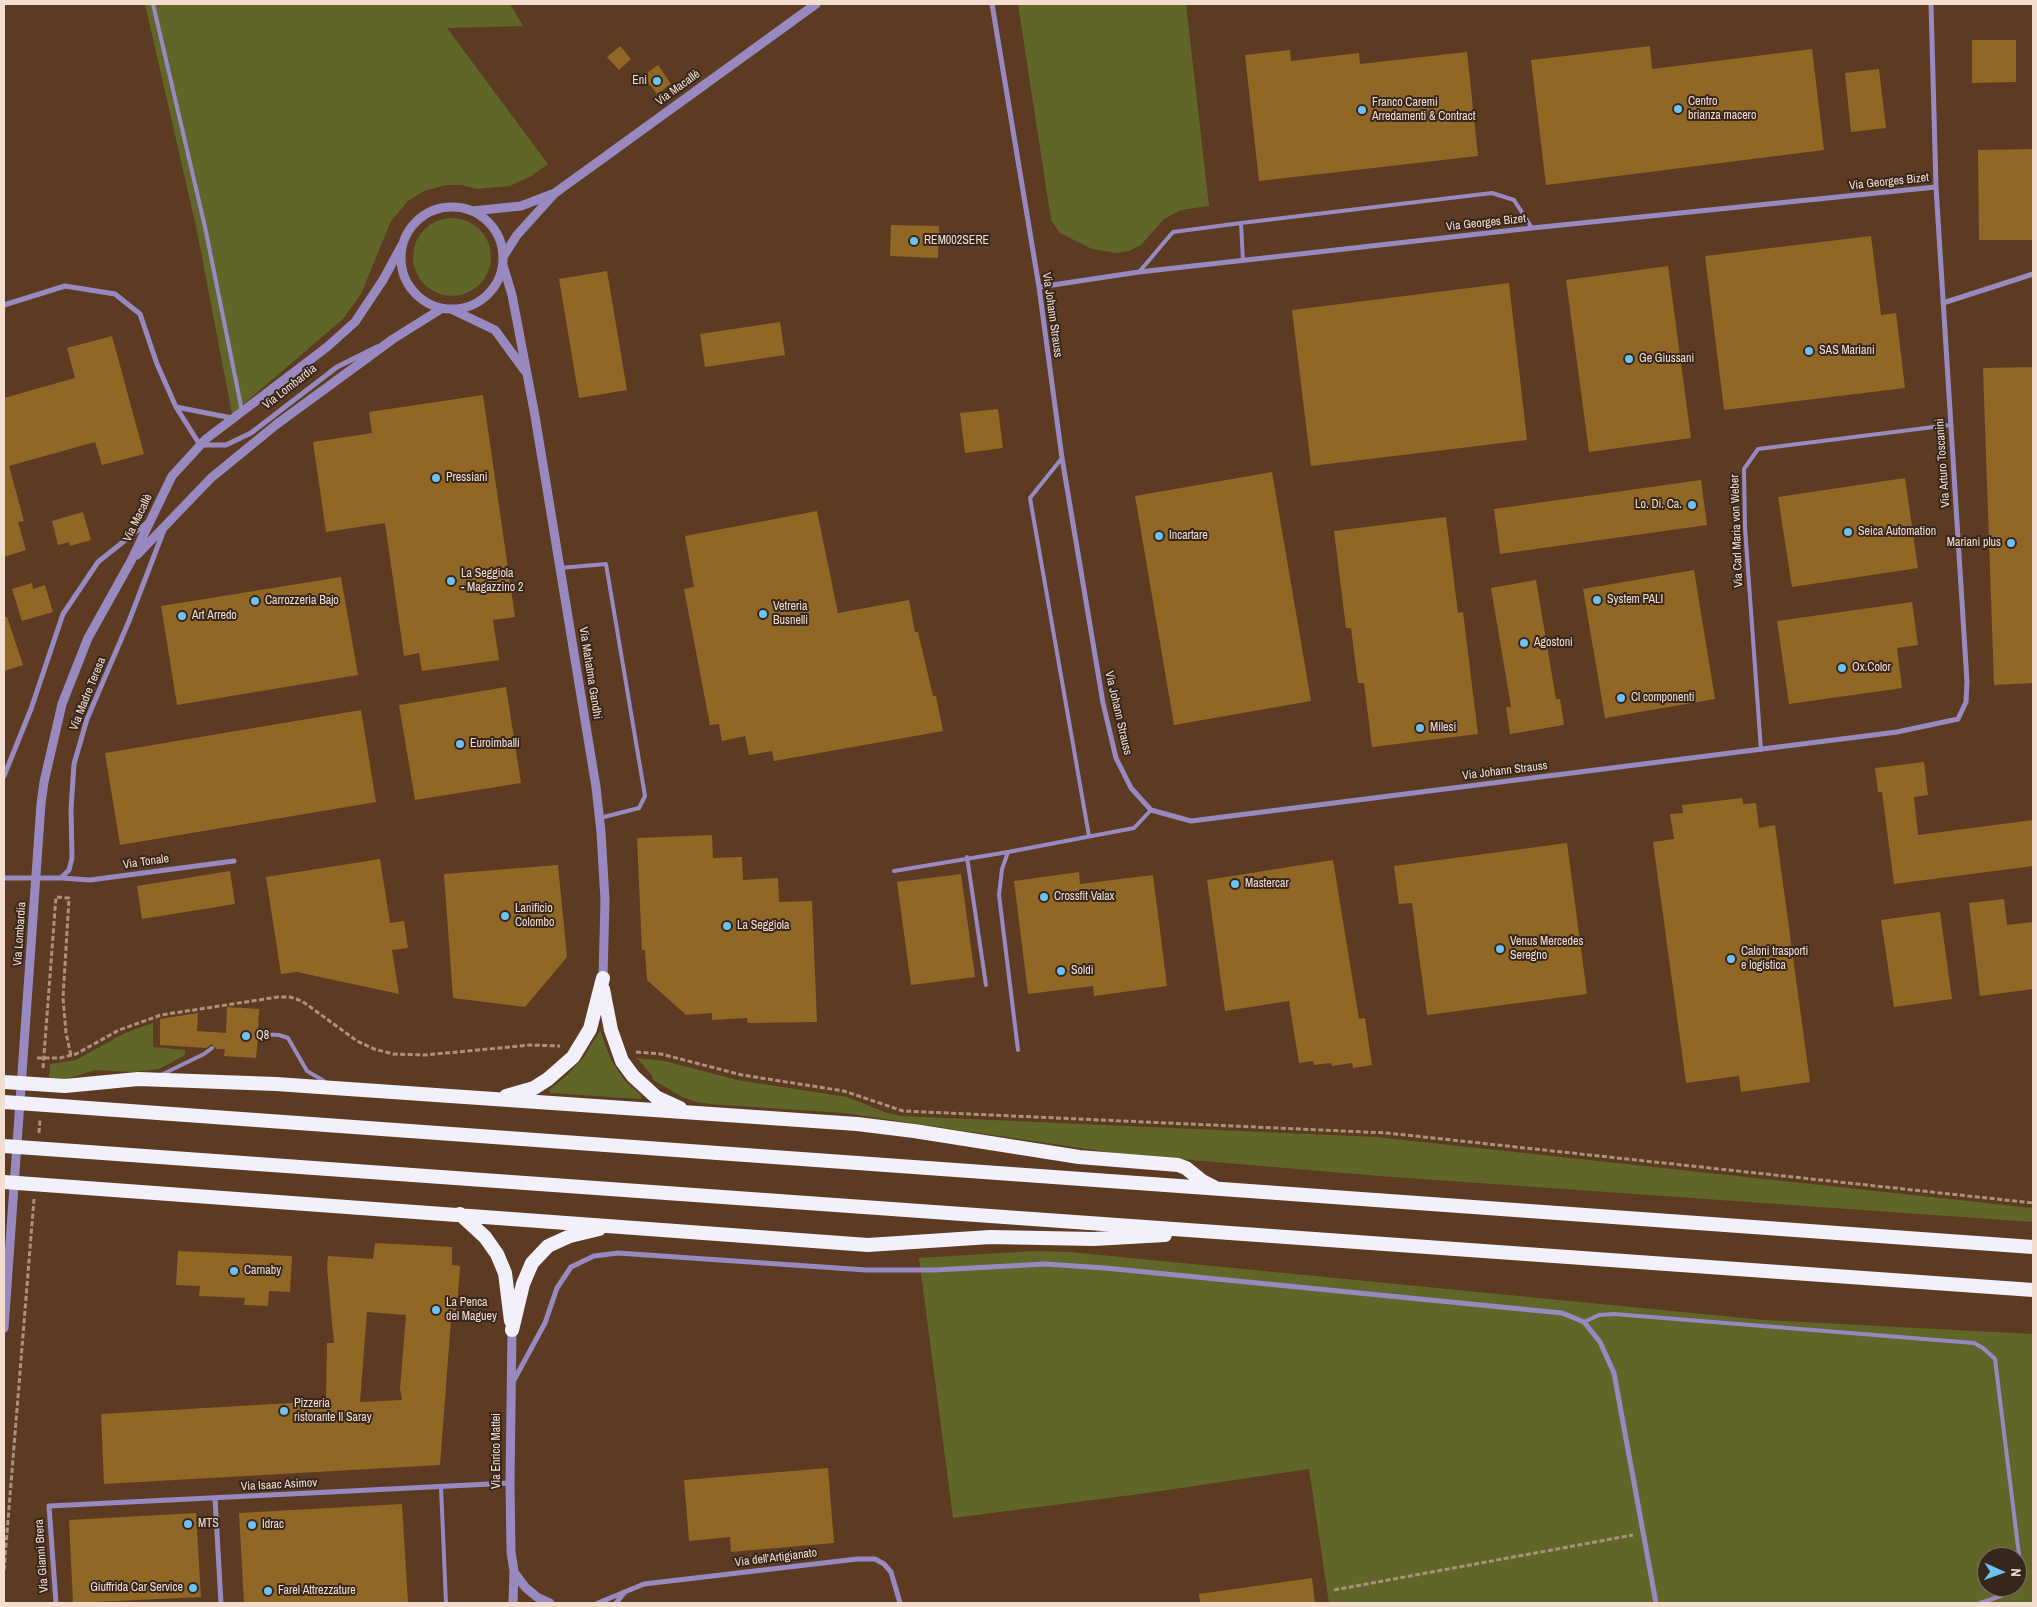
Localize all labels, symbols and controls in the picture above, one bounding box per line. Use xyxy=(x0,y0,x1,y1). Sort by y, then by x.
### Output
street label: Via Macallè xyxy=(653,67,703,109)
place label: Eni xyxy=(632,74,647,88)
marker: Eni xyxy=(651,75,663,87)
place label: Centro brianza macero xyxy=(1688,95,1756,123)
place label: Franco Caremi Arredamenti & Contract xyxy=(1372,96,1475,124)
marker: Centro brianza macero xyxy=(1672,103,1684,115)
marker: Franco Caremi Arredamenti & Contract xyxy=(1356,104,1368,116)
street label: Via Georges Bizet xyxy=(1848,171,1930,193)
street label: Via Georges Bizet xyxy=(1445,212,1527,234)
place label: REM002SERE xyxy=(924,234,989,248)
marker: REM002SERE xyxy=(908,235,920,247)
street label: Via Johann Strauss xyxy=(1039,272,1065,358)
place label: SAS Mariani xyxy=(1819,344,1875,358)
marker: SAS Mariani xyxy=(1803,345,1815,357)
place label: Ge Giussani xyxy=(1639,352,1694,366)
marker: Ge Giussani xyxy=(1623,353,1635,365)
street label: Via Lombardia xyxy=(260,362,320,412)
street label: Via Arturo Toscanini xyxy=(1933,418,1953,508)
place label: Pressiani xyxy=(446,471,488,485)
marker: Pressiani xyxy=(430,472,442,484)
street label: Via Carl Maria von Weber xyxy=(1728,474,1746,588)
street label: Via Macallè xyxy=(120,492,156,544)
place label: Lo. Di. Ca. xyxy=(1635,498,1682,512)
marker: Lo. Di. Ca. xyxy=(1686,499,1698,511)
place label: Seica Automation xyxy=(1858,525,1936,539)
marker: Seica Automation xyxy=(1842,526,1854,538)
place label: Incartare xyxy=(1169,529,1208,543)
marker: Incartare xyxy=(1153,530,1165,542)
place label: Mariani plus xyxy=(1947,536,2001,550)
marker: Mariani plus xyxy=(2005,537,2017,549)
place label: La Seggiola - Magazzino 2 xyxy=(461,567,523,595)
marker: La Seggiola - Magazzino 2 xyxy=(445,575,457,587)
place label: System PALI xyxy=(1607,593,1663,607)
place label: Carrozzeria Bajo xyxy=(265,594,339,608)
marker: System PALI xyxy=(1591,594,1603,606)
marker: Carrozzeria Bajo xyxy=(249,595,261,607)
place label: Vetreria Busnelli xyxy=(773,600,808,628)
marker: Vetreria Busnelli xyxy=(757,608,769,620)
place label: Art Arredo xyxy=(192,609,237,623)
marker: Art Arredo xyxy=(176,610,188,622)
street label: Via Mahatma Gandhi xyxy=(576,626,604,720)
place label: Agostoni xyxy=(1534,636,1573,650)
marker: Agostoni xyxy=(1518,637,1530,649)
street label: Via Madre Teresa xyxy=(67,655,109,733)
place label: Ox.Color xyxy=(1852,661,1891,675)
marker: Ox.Color xyxy=(1836,662,1848,674)
street label: Via Johann Strauss xyxy=(1101,670,1135,756)
place label: Cl componenti xyxy=(1631,691,1694,705)
marker: Cl componenti xyxy=(1615,692,1627,704)
place label: Milesi xyxy=(1430,721,1456,735)
marker: Milesi xyxy=(1414,722,1426,734)
place label: Euroimballi xyxy=(470,737,520,751)
marker: Euroimballi xyxy=(454,738,466,750)
street label: Via Johann Strauss xyxy=(1462,759,1548,783)
street label: Via Tonale xyxy=(122,852,170,872)
place label: Mastercar xyxy=(1245,877,1289,891)
marker: Mastercar xyxy=(1229,878,1241,890)
place label: Crossfit Valax xyxy=(1054,890,1115,904)
marker: Crossfit Valax xyxy=(1038,891,1050,903)
street label: Via Lombardia xyxy=(11,901,29,967)
place label: Lanificio Colombo xyxy=(515,902,554,930)
marker: Lanificio Colombo xyxy=(499,910,511,922)
place label: La Seggiola xyxy=(737,919,790,933)
marker: La Seggiola xyxy=(721,920,733,932)
place label: Venus Mercedes Seregno xyxy=(1510,935,1583,963)
marker: Venus Mercedes Seregno xyxy=(1494,943,1506,955)
place label: Caloni trasporti e logistica xyxy=(1741,945,1808,973)
marker: Caloni trasporti e logistica xyxy=(1725,953,1737,965)
place label: Soldi xyxy=(1071,964,1093,978)
marker: Soldi xyxy=(1055,965,1067,977)
place label: Q8 xyxy=(256,1029,269,1043)
marker: Q8 xyxy=(240,1030,252,1042)
place label: Carnaby xyxy=(244,1264,281,1278)
marker: Carnaby xyxy=(228,1265,240,1277)
place label: La Penca del Maguey xyxy=(446,1296,497,1324)
marker: La Penca del Maguey xyxy=(430,1304,442,1316)
place label: Pizzeria ristorante Il Saray xyxy=(294,1397,372,1425)
marker: Pizzeria ristorante Il Saray xyxy=(278,1405,290,1417)
street label: Via Enrico Mattei xyxy=(490,1413,504,1489)
street label: Via Isaac Asimov xyxy=(240,1476,318,1494)
place label: MTS xyxy=(198,1517,219,1531)
marker: MTS xyxy=(182,1518,194,1530)
place label: Idrac xyxy=(262,1518,284,1532)
street label: Via Gianni Brera xyxy=(32,1519,52,1593)
marker: Idrac xyxy=(246,1519,258,1531)
street label: Via dell'Artigianato xyxy=(734,1546,818,1570)
north arrow xyxy=(1977,1547,2027,1597)
text: N xyxy=(2007,1568,2025,1577)
place label: Giuffrida Car Service xyxy=(90,1581,183,1595)
marker: Giuffrida Car Service xyxy=(187,1582,199,1594)
place label: Farel Attrezzature xyxy=(278,1584,356,1598)
marker: Farel Attrezzature xyxy=(262,1585,274,1597)

